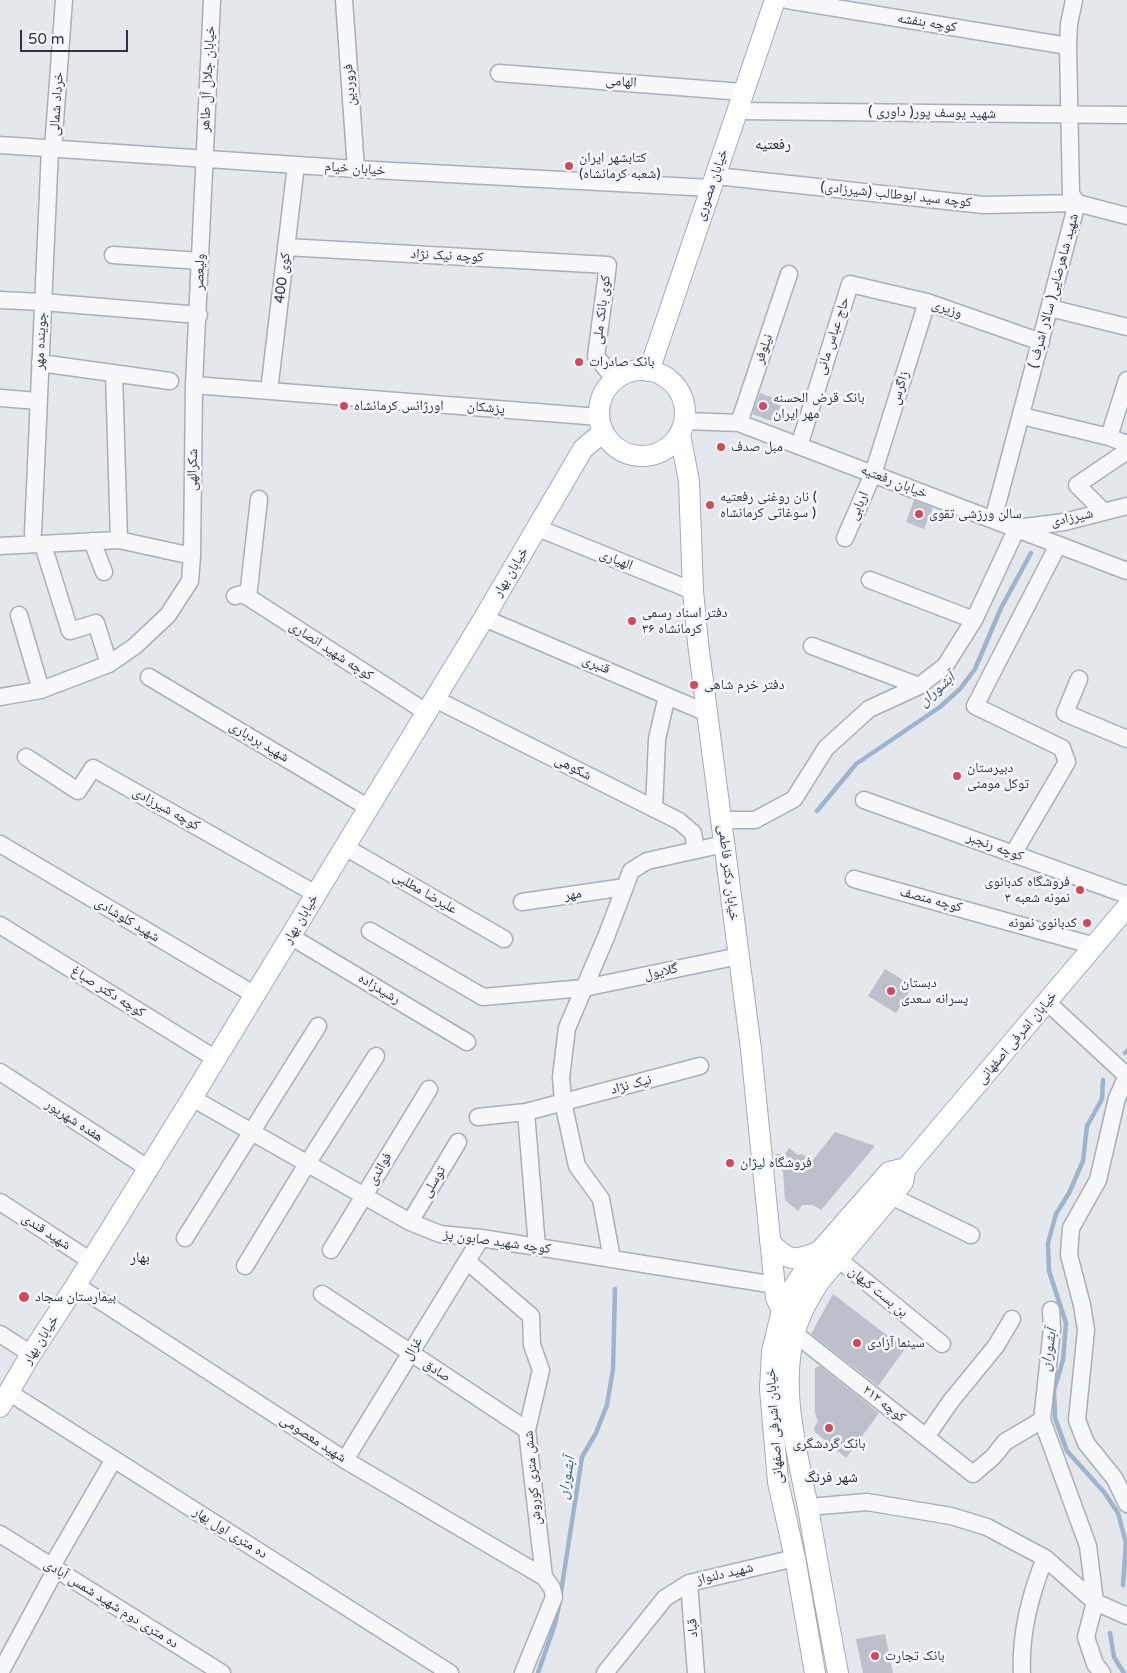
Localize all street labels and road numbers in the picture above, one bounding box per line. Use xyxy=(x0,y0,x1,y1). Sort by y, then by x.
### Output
street label: کوچه بنفشه xyxy=(896,10,958,36)
street label: خیابان جلال آل طاهر xyxy=(197,25,219,133)
street label: فروردین xyxy=(340,63,360,107)
street label: خرداد شمالی xyxy=(46,71,68,137)
street label: الهامی xyxy=(605,73,637,91)
street label: شهید یوسف پور( داوری ) xyxy=(868,103,996,123)
street label: خیابان مصوری xyxy=(692,147,732,223)
street label: خیابان خیام xyxy=(324,158,386,180)
street label: کوچه سید ابوطالب (شیرزادی) xyxy=(819,179,973,211)
street label: شهید شاهرضایی( سالار اشرف ) xyxy=(1025,212,1083,370)
street label: کوچه نیک نژاد xyxy=(410,246,484,266)
street label: کوی 400 xyxy=(272,252,294,304)
street label: ولیعصر xyxy=(191,253,209,291)
street label: کوی بانک ملی xyxy=(589,274,615,346)
street label: حاج عباس مانی xyxy=(813,295,853,377)
street label: وزیری xyxy=(930,296,964,322)
street label: جوینده مهر xyxy=(31,312,51,370)
street label: نیلوفر xyxy=(751,332,777,366)
street label: زاگرس xyxy=(887,369,913,407)
street label: پزشکان xyxy=(466,398,506,418)
street label: شکرالهی xyxy=(184,449,202,491)
street label: خیابان رفعتیه xyxy=(858,462,930,502)
street label: اربابی xyxy=(845,489,873,523)
street label: شیرزادی xyxy=(1049,505,1095,531)
street label: خیابان بهار xyxy=(490,544,532,600)
street label: الهیاری xyxy=(597,546,635,574)
street label: کوچه شهید انصاری xyxy=(286,618,376,684)
street label: قنبری xyxy=(580,652,612,678)
street label: شهید بردباری xyxy=(226,718,292,766)
street label: شکوهی xyxy=(552,752,594,784)
street label: کوچه شیرزادی xyxy=(129,784,203,834)
street label: خیابان دکتر فاطمی xyxy=(714,824,742,922)
street label: کوچه رنجبر xyxy=(964,829,1026,865)
street label: علیرضا مطلبی xyxy=(390,868,460,918)
street label: کوچه منصف xyxy=(898,884,964,916)
street label: مهر xyxy=(563,885,583,905)
street label: خیابان بهار xyxy=(280,891,322,947)
street label: شهید کلوشادی xyxy=(91,894,163,946)
street label: گلایول xyxy=(643,960,679,984)
street label: کوچه دکتر صباغ xyxy=(68,963,148,1021)
street label: رشیدزاده xyxy=(355,970,403,1008)
street label: خیابان اشرفی اصفهانی xyxy=(973,988,1061,1088)
street label: نیک نژاد xyxy=(609,1071,653,1099)
street label: هفده شهریور xyxy=(42,1096,106,1146)
street label: فوائدی xyxy=(364,1150,396,1188)
street label: توسلی xyxy=(418,1163,450,1201)
street label: شهید قندی xyxy=(18,1210,74,1254)
street label: کوچه شهید صابون پز xyxy=(442,1226,552,1258)
street label: بن بست کیهان xyxy=(845,1263,911,1321)
street label: خیابان بهار xyxy=(19,1312,63,1368)
street label: غزال xyxy=(400,1334,426,1364)
street label: صادق xyxy=(420,1356,454,1386)
street label: خیابان اشرفی اصفهانی xyxy=(763,1367,787,1485)
street label: کوچه ۲۱۲ xyxy=(859,1382,909,1426)
street label: شهید معصومی xyxy=(277,1411,349,1467)
street label: شش متری کوروش xyxy=(520,1430,546,1526)
street label: ده متری اول بهار xyxy=(190,1503,270,1563)
street label: ده متری دوم شهید شمس آبادی xyxy=(41,1556,181,1652)
street label: شهید دلنواز xyxy=(695,1559,755,1589)
street label: قباد xyxy=(684,1618,702,1638)

